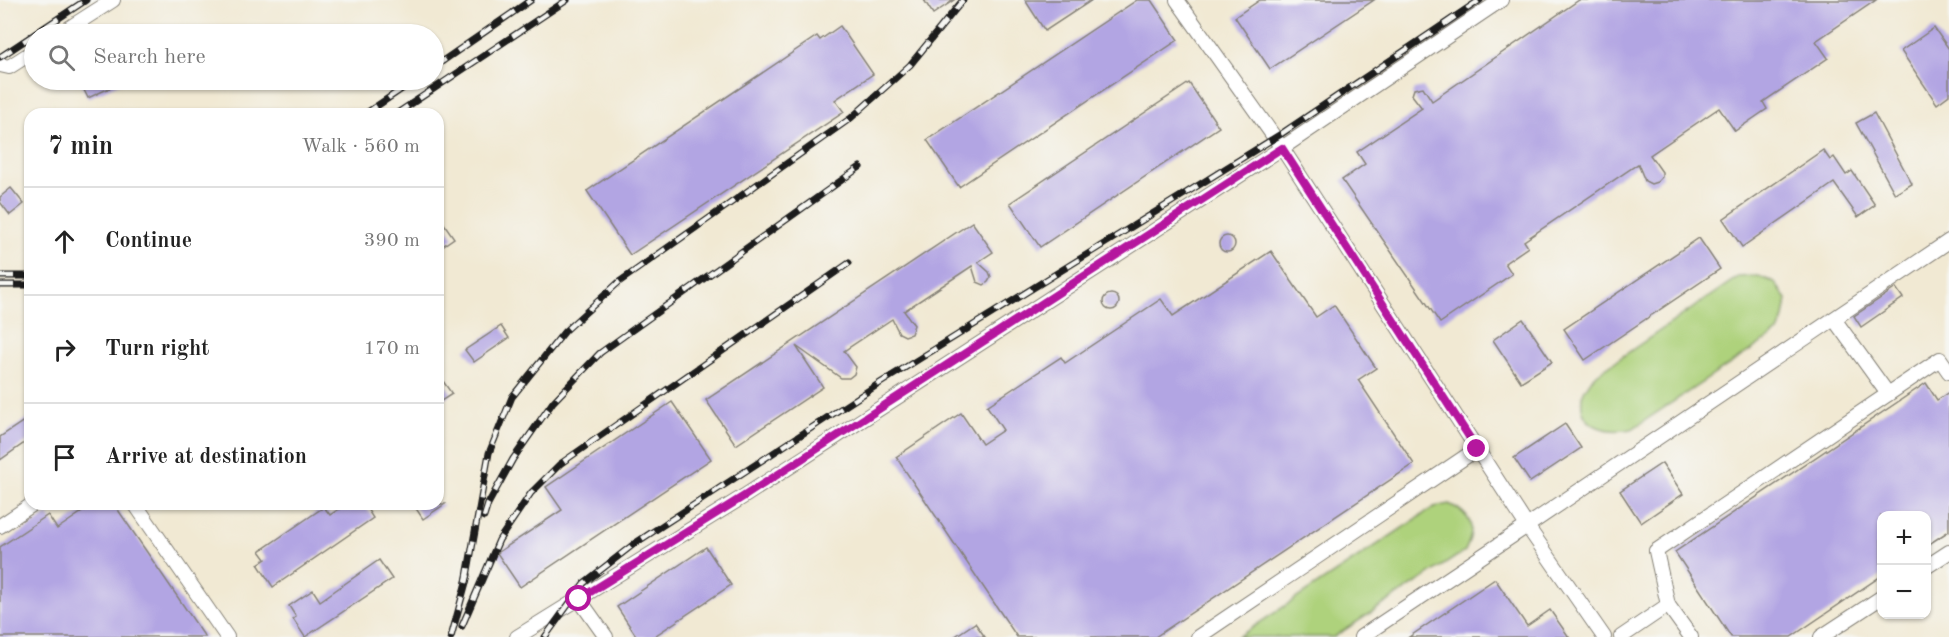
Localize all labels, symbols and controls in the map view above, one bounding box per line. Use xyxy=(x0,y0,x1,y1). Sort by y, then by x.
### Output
search box xyxy=(24,24,444,90)
icon: search xyxy=(45,41,78,74)
text: Search here xyxy=(93,46,206,68)
text: 7 min xyxy=(48,134,113,160)
text: Walk · 560 m xyxy=(301,137,420,157)
icon: ahead xyxy=(48,225,81,258)
text: Continue xyxy=(105,230,192,252)
text: 390 m xyxy=(364,231,420,251)
icon: right xyxy=(48,333,81,366)
text: Turn right xyxy=(105,338,209,360)
text: 170 m xyxy=(364,339,420,359)
route end xyxy=(1463,435,1489,461)
icon: arrive xyxy=(48,441,81,474)
text: Arrive at destination xyxy=(105,446,307,468)
map controls xyxy=(1877,511,1931,619)
button: + xyxy=(1877,511,1931,565)
button: − xyxy=(1877,565,1931,619)
route start xyxy=(565,585,591,611)

